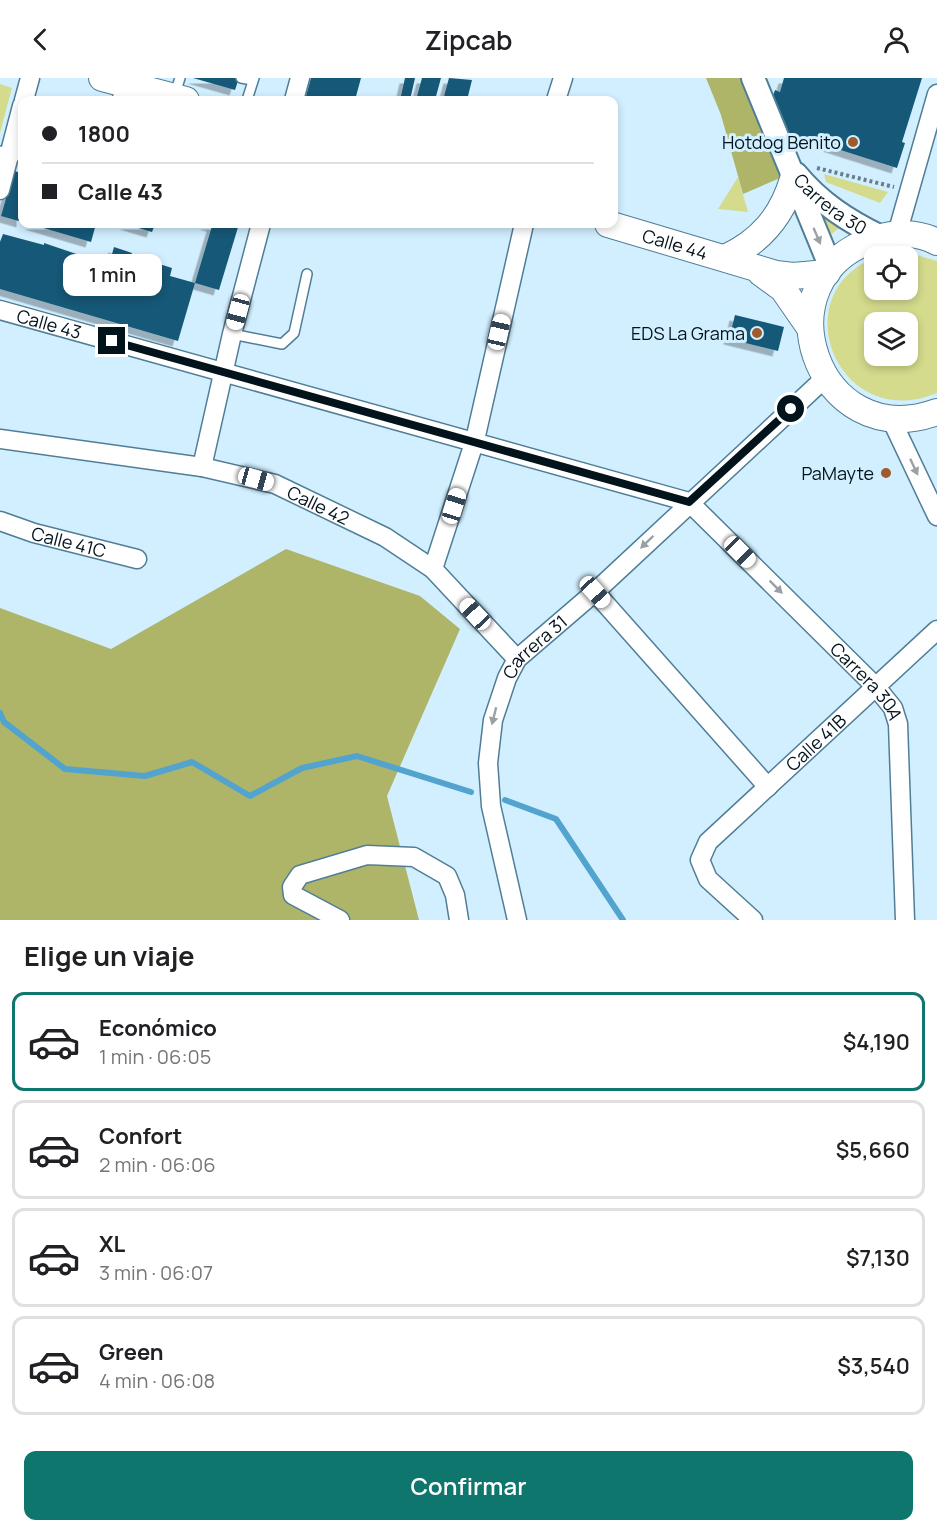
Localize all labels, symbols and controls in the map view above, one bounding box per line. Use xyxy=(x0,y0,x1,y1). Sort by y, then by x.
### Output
text: Zipcab xyxy=(425,21,513,58)
icon: back xyxy=(24,23,57,56)
icon: person xyxy=(880,23,913,56)
text: 1800 xyxy=(78,119,130,149)
place label: Hotdog Benito xyxy=(722,130,841,154)
marker: Hotdog Benito xyxy=(846,135,860,149)
street label: Carrera 30 xyxy=(789,168,871,240)
text: Calle 43 xyxy=(78,177,163,207)
street label: Calle 44 xyxy=(640,223,711,265)
one-way arrow xyxy=(812,227,822,245)
map controls xyxy=(864,246,918,366)
button: locate xyxy=(864,246,918,300)
callout: 1 min xyxy=(63,254,162,296)
text: 1 min xyxy=(89,261,136,288)
car xyxy=(225,292,251,332)
street label: Calle 43 xyxy=(14,303,84,344)
car xyxy=(486,312,512,352)
button: layers xyxy=(864,312,918,366)
place label: EDS La Grama xyxy=(631,321,745,345)
marker: EDS La Grama xyxy=(750,326,764,340)
route end xyxy=(98,327,125,354)
route start xyxy=(777,395,804,422)
one-way arrow xyxy=(910,459,919,476)
place label: PaMayte xyxy=(801,461,874,485)
car xyxy=(236,465,276,493)
marker: PaMayte xyxy=(879,466,893,480)
street label: Calle 42 xyxy=(283,480,353,530)
car xyxy=(440,486,468,526)
street label: Calle 41C xyxy=(29,521,109,563)
car xyxy=(721,533,759,571)
one-way arrow xyxy=(639,535,654,549)
car xyxy=(576,573,614,611)
one-way arrow xyxy=(768,580,782,594)
car xyxy=(456,595,494,633)
street label: Carrera 31 xyxy=(497,609,572,683)
street label: Carrera 30A xyxy=(825,637,908,723)
one-way arrow xyxy=(489,707,499,726)
street label: Calle 41B xyxy=(780,708,851,776)
text: Elige un viaje xyxy=(24,937,195,974)
text: Económico xyxy=(99,1013,217,1043)
icon: car xyxy=(27,1015,81,1069)
text: $4,190 xyxy=(843,1027,910,1057)
text: 1 min · 06:05 xyxy=(99,1043,211,1070)
text: Confort xyxy=(99,1121,182,1151)
icon: car xyxy=(27,1123,81,1177)
text: $5,660 xyxy=(836,1135,910,1165)
text: 2 min · 06:06 xyxy=(99,1151,216,1178)
text: XL xyxy=(99,1229,125,1259)
icon: car xyxy=(27,1231,81,1285)
text: $7,130 xyxy=(846,1243,910,1273)
text: 3 min · 06:07 xyxy=(99,1259,213,1286)
text: Green xyxy=(99,1337,164,1367)
icon: car xyxy=(27,1339,81,1393)
text: $3,540 xyxy=(837,1351,910,1381)
text: 4 min · 06:08 xyxy=(99,1367,215,1394)
button: Confirmar xyxy=(24,1451,913,1520)

